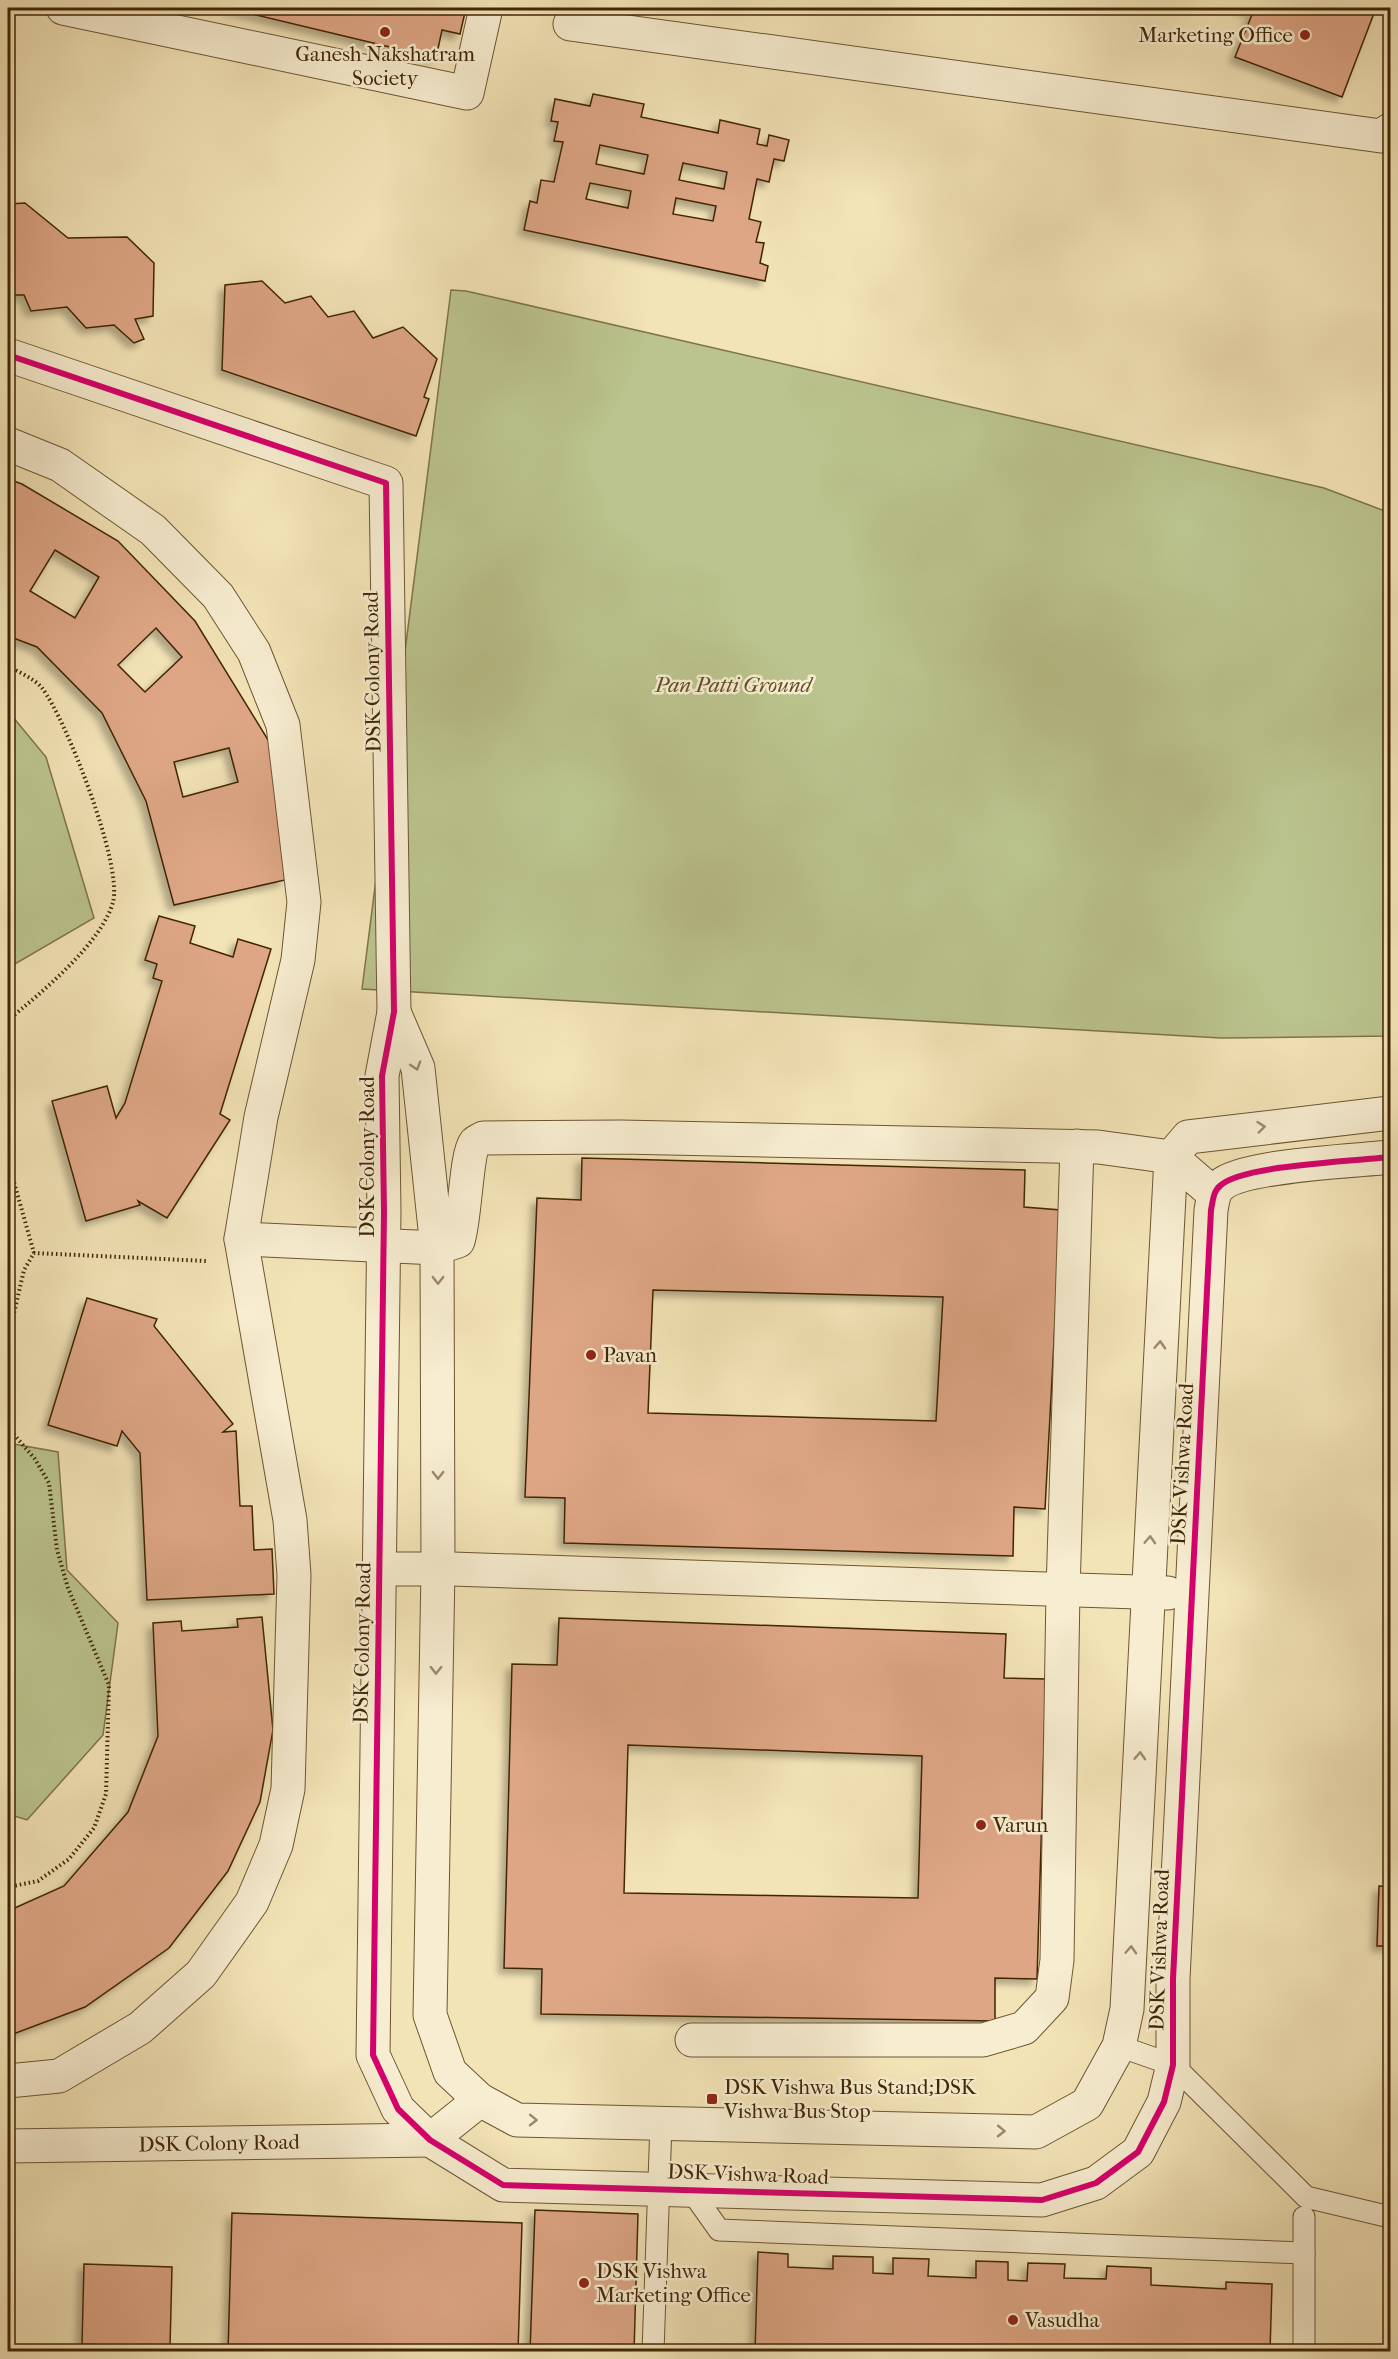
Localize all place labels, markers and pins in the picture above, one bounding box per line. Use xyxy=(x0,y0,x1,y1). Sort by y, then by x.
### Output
place label: Marketing Office xyxy=(1138,23,1293,47)
marker: Ganesh Nakshatram Society xyxy=(378,25,392,39)
marker: Marketing Office xyxy=(1298,28,1312,42)
place label: Ganesh Nakshatram Society xyxy=(295,42,475,90)
place label: Pavan xyxy=(603,1343,657,1367)
marker: Pavan xyxy=(584,1348,598,1362)
place label: Varun xyxy=(992,1813,1048,1837)
marker: Varun xyxy=(974,1818,988,1832)
place label: DSK Vishwa Bus Stand;DSK Vishwa Bus Stop xyxy=(723,2075,978,2123)
marker: DSK Vishwa Bus Stand;DSK Vishwa Bus Stop xyxy=(705,2092,719,2106)
place label: DSK Vishwa Marketing Office xyxy=(596,2259,751,2307)
marker: DSK Vishwa Marketing Office xyxy=(577,2276,591,2290)
place label: Vasudha xyxy=(1024,2308,1100,2332)
marker: Vasudha xyxy=(1006,2313,1020,2327)

